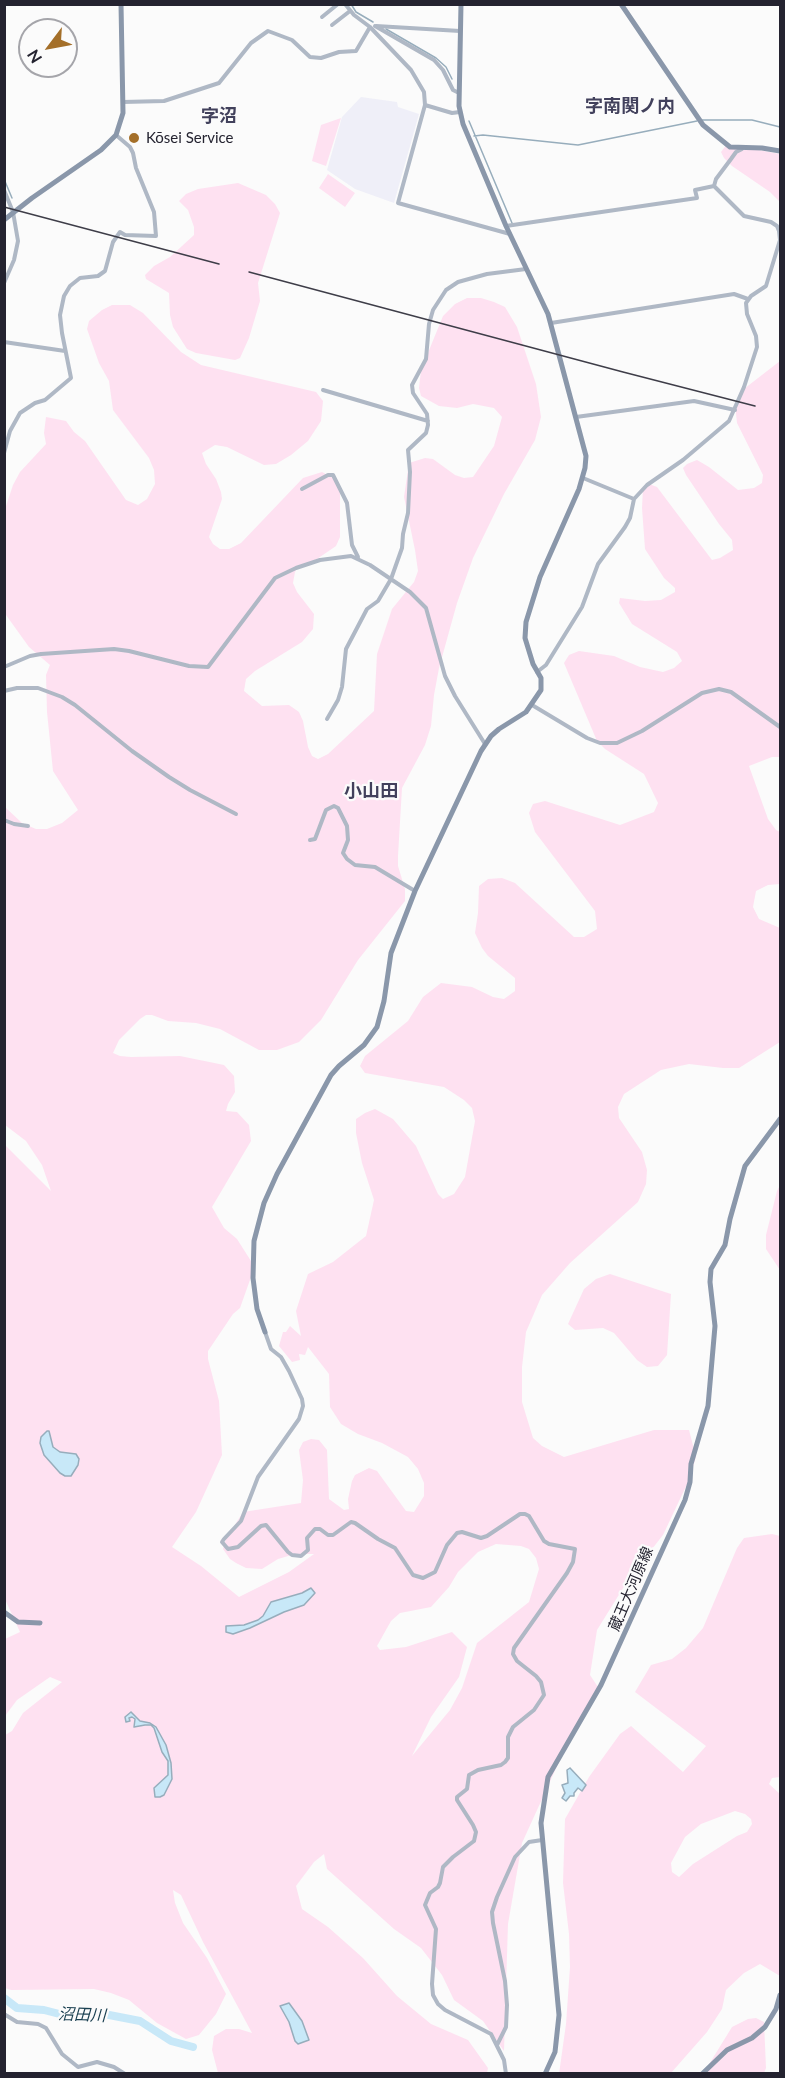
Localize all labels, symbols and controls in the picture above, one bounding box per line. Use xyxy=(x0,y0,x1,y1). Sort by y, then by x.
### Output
north arrow xyxy=(18,18,78,78)
text: N xyxy=(23,46,45,67)
district label: 字南関ノ内 xyxy=(585,95,675,117)
district label: 字沼 xyxy=(201,105,237,127)
place label: Kōsei Service xyxy=(146,129,233,147)
marker: Kōsei Service xyxy=(127,131,141,145)
district label: 小山田 xyxy=(344,780,398,802)
street label: 蔵王大河原線 xyxy=(605,1544,657,1634)
water label: 沼田川 xyxy=(58,2005,106,2025)

